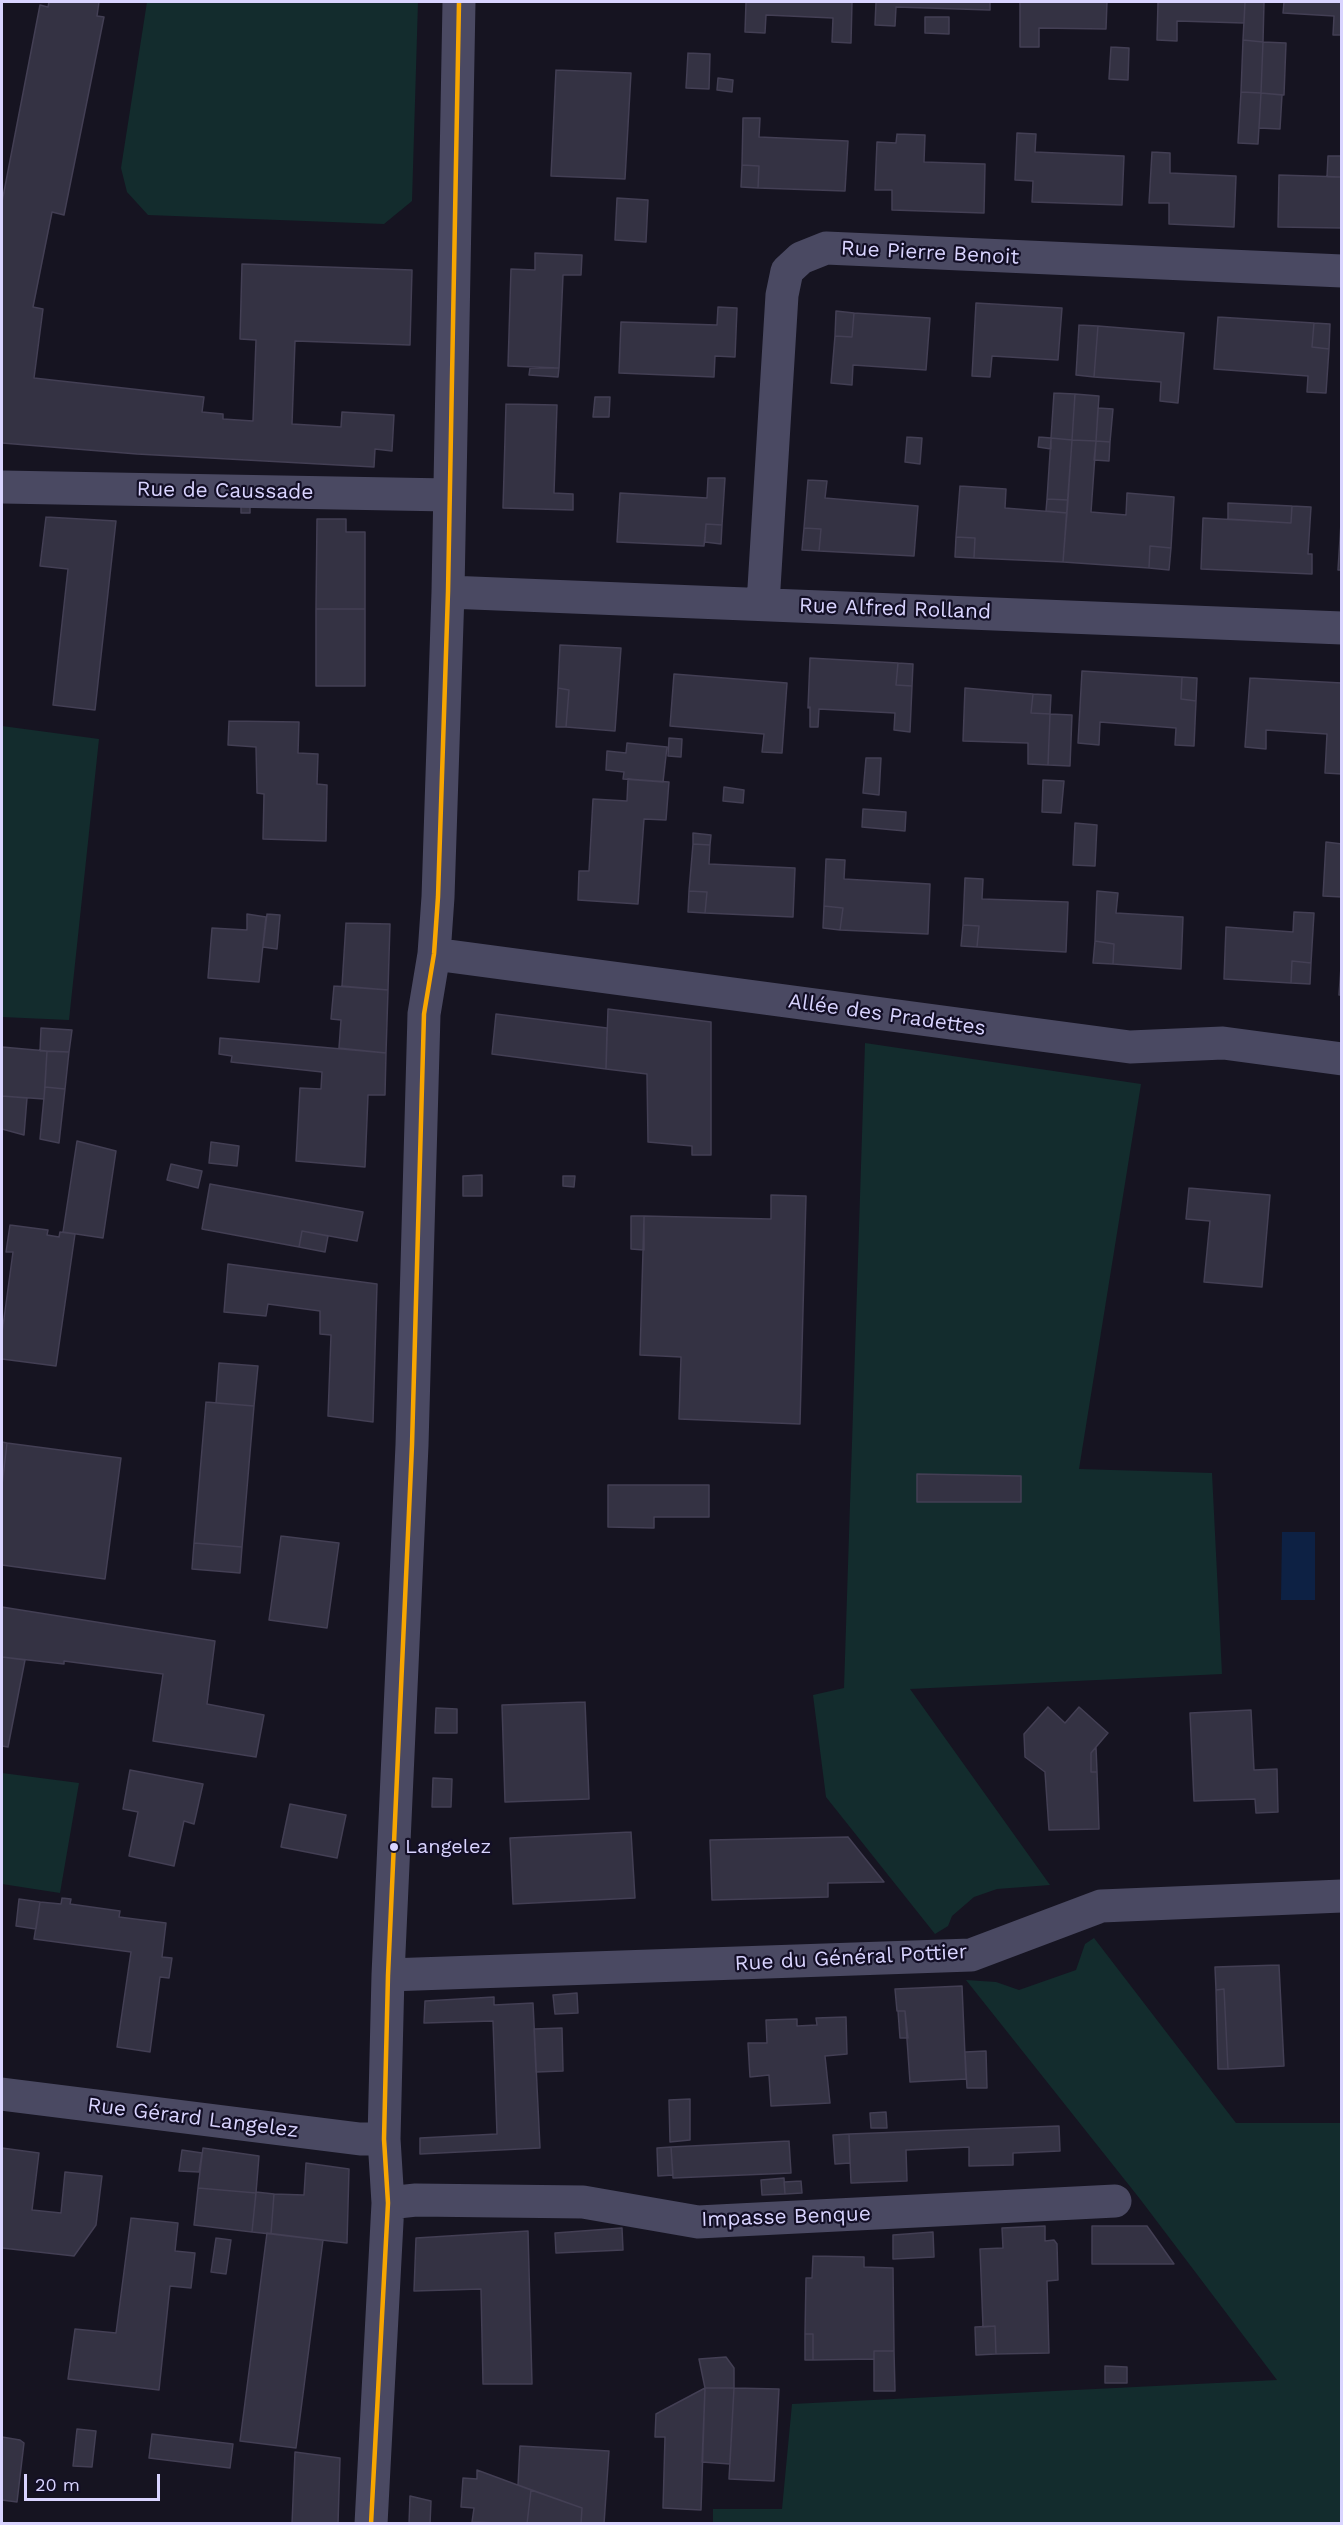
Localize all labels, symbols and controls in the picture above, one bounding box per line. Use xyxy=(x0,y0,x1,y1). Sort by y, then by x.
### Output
street label: Rue Pierre Benoit xyxy=(840,236,1020,270)
street label: Rue de Caussade xyxy=(136,477,314,505)
street label: Rue Alfred Rolland xyxy=(798,593,992,625)
street label: Allée des Pradettes xyxy=(787,989,987,1041)
place label: Langelez xyxy=(405,1835,491,1859)
marker: Langelez xyxy=(388,1841,400,1853)
street label: Rue du Général Pottier xyxy=(734,1939,968,1977)
street label: Rue Gérard Langelez xyxy=(86,2093,300,2143)
street label: Impasse Benque xyxy=(701,2201,871,2233)
scale bar xyxy=(27,2462,164,2500)
text: 20 m xyxy=(35,2474,80,2495)

